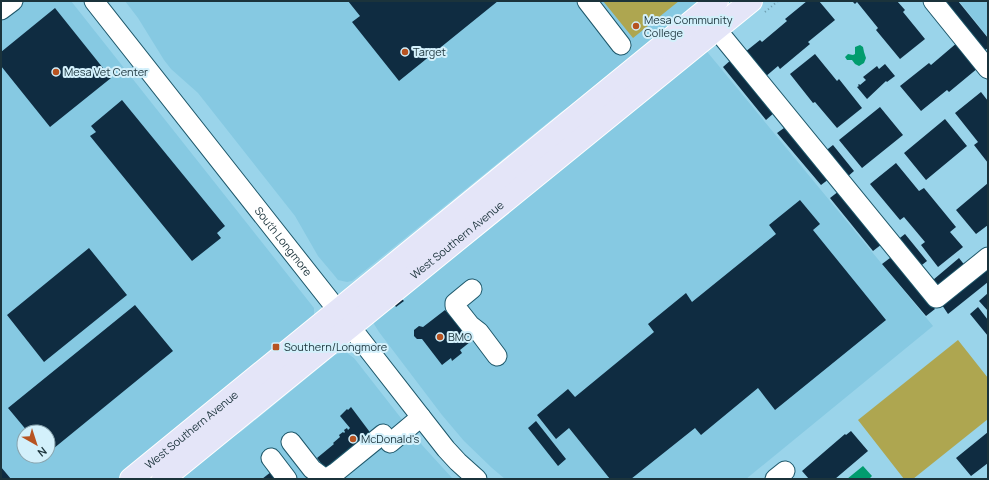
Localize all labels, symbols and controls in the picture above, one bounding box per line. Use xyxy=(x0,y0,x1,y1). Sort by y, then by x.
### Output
place label: Mesa Community College xyxy=(644,12,733,40)
marker: Mesa Community College xyxy=(631,21,641,31)
place label: Target xyxy=(413,44,446,59)
marker: Target xyxy=(400,47,410,57)
place label: Mesa Vet Center xyxy=(64,64,148,79)
marker: Mesa Vet Center xyxy=(51,67,61,77)
street label: West Southern Avenue xyxy=(407,197,507,282)
street label: South Longmore xyxy=(252,203,316,279)
place label: BMO xyxy=(448,329,472,344)
marker: BMO xyxy=(435,332,445,342)
place label: Southern/Longmore xyxy=(284,339,388,354)
marker: Southern/Longmore xyxy=(271,342,281,352)
street label: West Southern Avenue xyxy=(141,386,241,472)
north arrow xyxy=(16,424,56,464)
place label: McDonald's xyxy=(361,431,419,446)
marker: McDonald's xyxy=(348,434,358,444)
text: N xyxy=(35,444,50,461)

